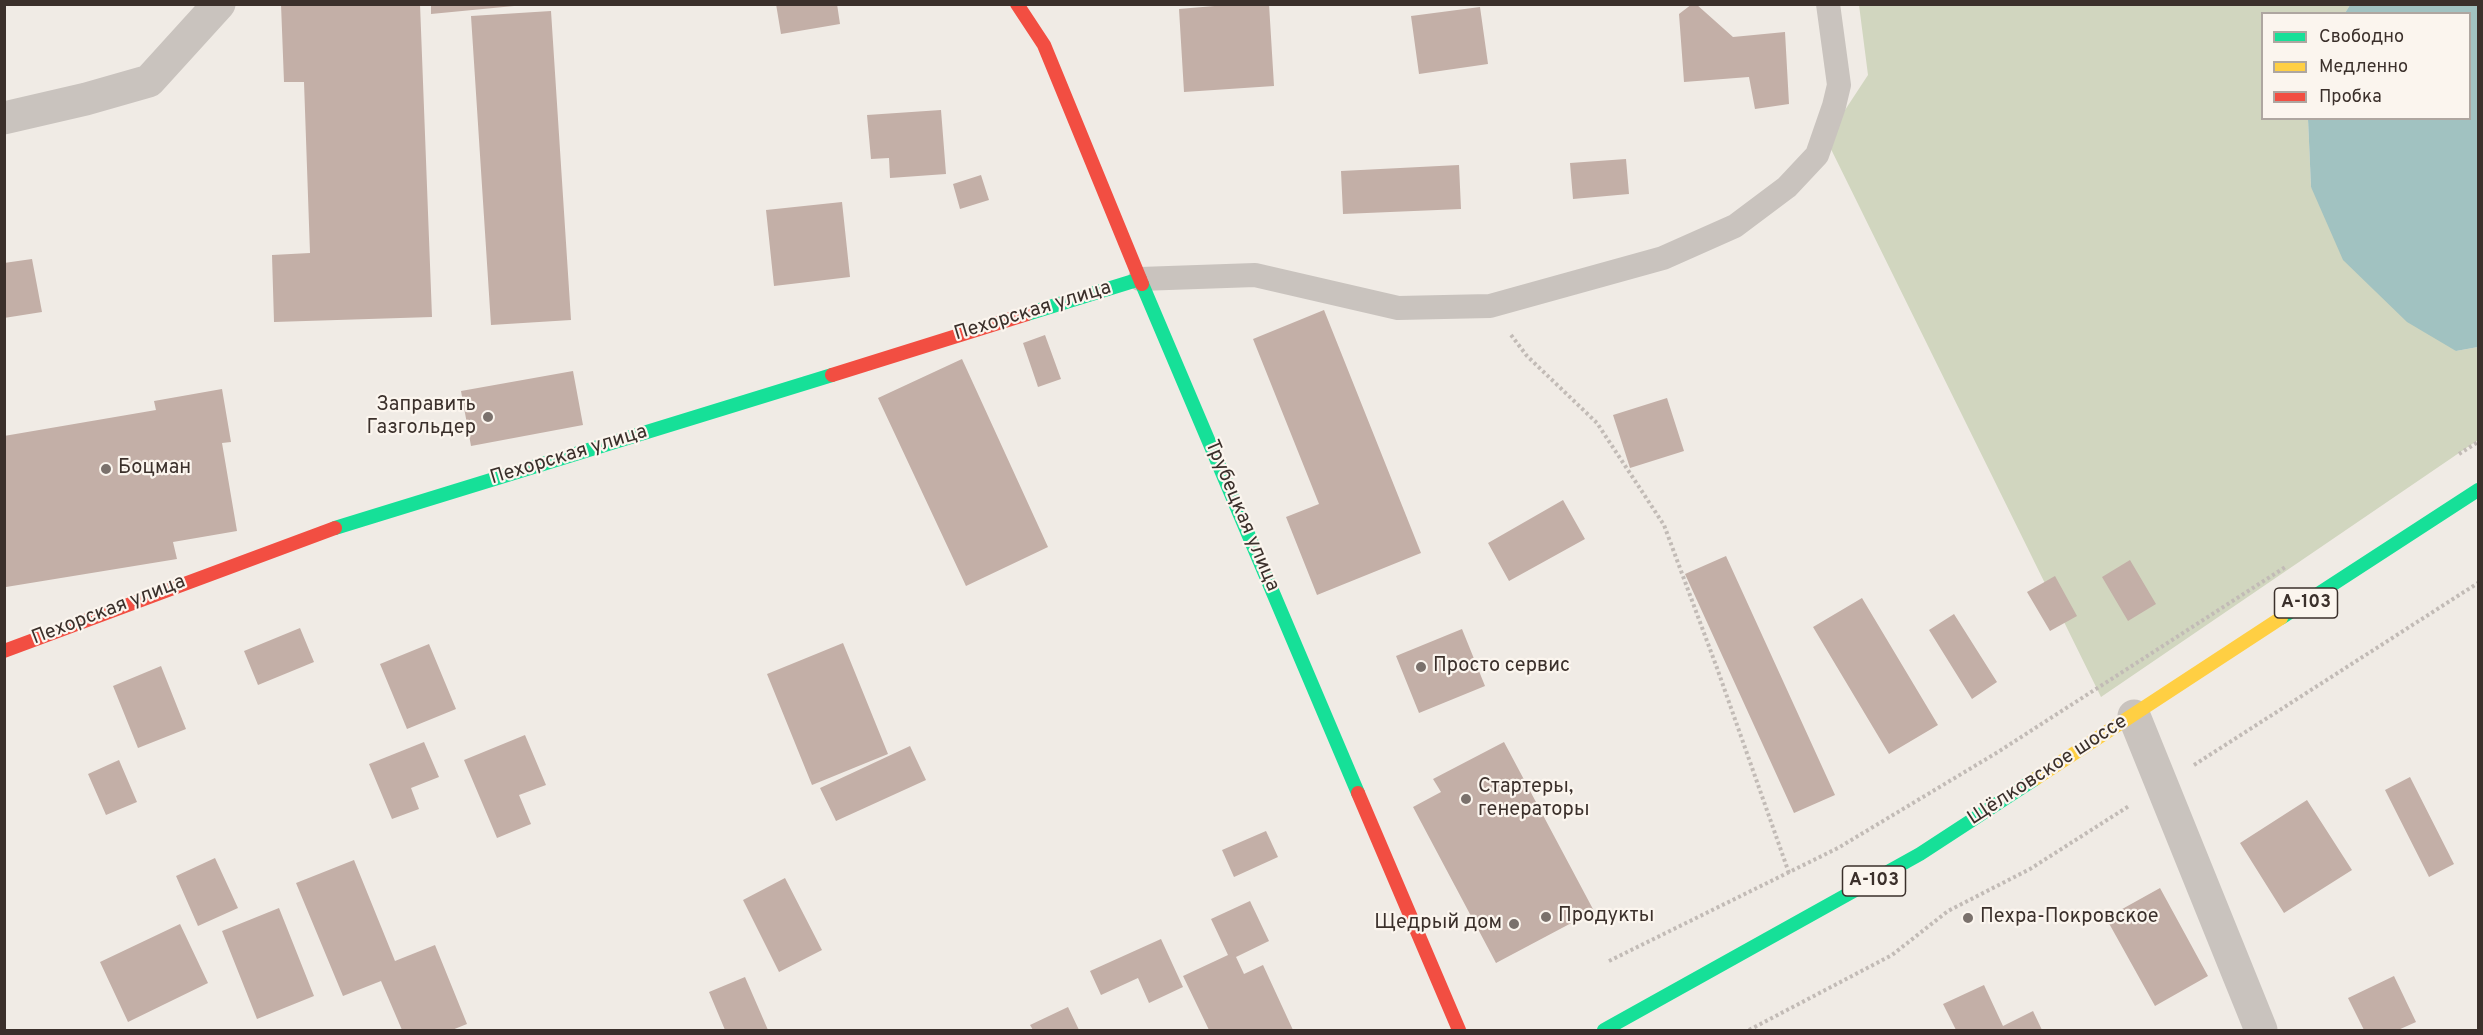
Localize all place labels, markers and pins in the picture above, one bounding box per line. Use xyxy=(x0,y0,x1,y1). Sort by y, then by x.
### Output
place label: Заправить Газгольдер xyxy=(366,394,476,441)
marker: Заправить Газгольдер xyxy=(481,410,495,424)
place label: Боцман xyxy=(118,457,191,481)
marker: Боцман xyxy=(99,462,113,476)
place label: Просто сервис xyxy=(1433,655,1570,679)
marker: Просто сервис xyxy=(1414,660,1428,674)
place label: Стартеры, генераторы xyxy=(1478,776,1590,823)
marker: Стартеры, генераторы xyxy=(1459,792,1473,806)
place label: Продукты xyxy=(1558,905,1654,929)
place label: Пехра-Покровское xyxy=(1980,906,2159,930)
marker: Продукты xyxy=(1539,910,1553,924)
marker: Пехра-Покровское xyxy=(1961,911,1975,925)
place label: Щедрый дом xyxy=(1374,912,1502,936)
marker: Щедрый дом xyxy=(1507,917,1521,931)

